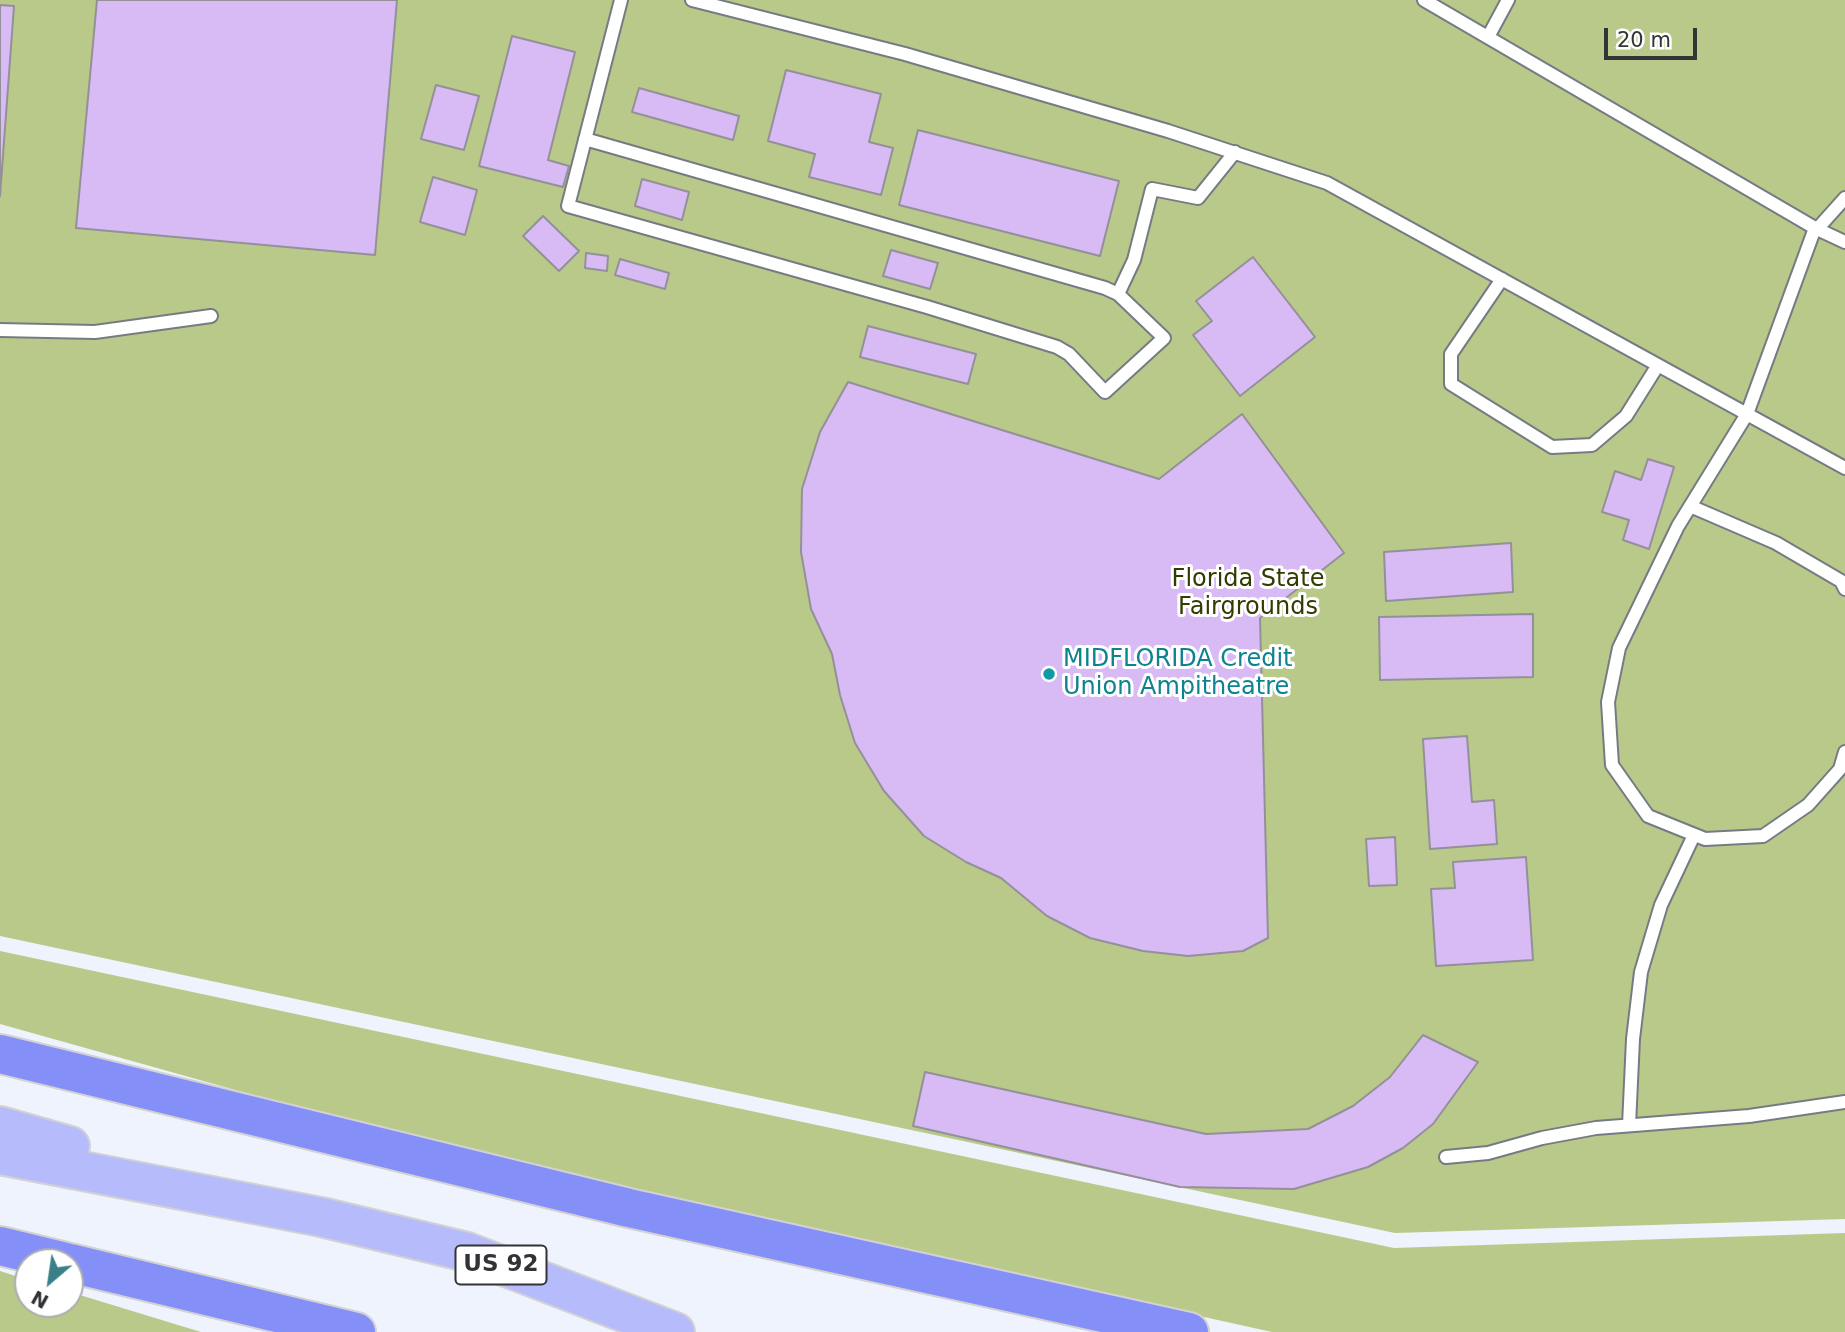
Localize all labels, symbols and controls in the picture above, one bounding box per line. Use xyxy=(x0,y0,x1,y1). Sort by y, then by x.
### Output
scale bar xyxy=(1607,14,1700,58)
text: 20 m xyxy=(1617,28,1671,52)
park label: Florida State Fairgrounds xyxy=(1172,566,1324,622)
place label: MIDFLORIDA Credit Union Ampitheatre xyxy=(1063,646,1293,702)
marker: MIDFLORIDA Credit Union Ampitheatre xyxy=(1041,666,1057,682)
road number: US 92 xyxy=(456,1246,546,1284)
north arrow xyxy=(14,1248,84,1318)
text: N xyxy=(27,1286,52,1313)

